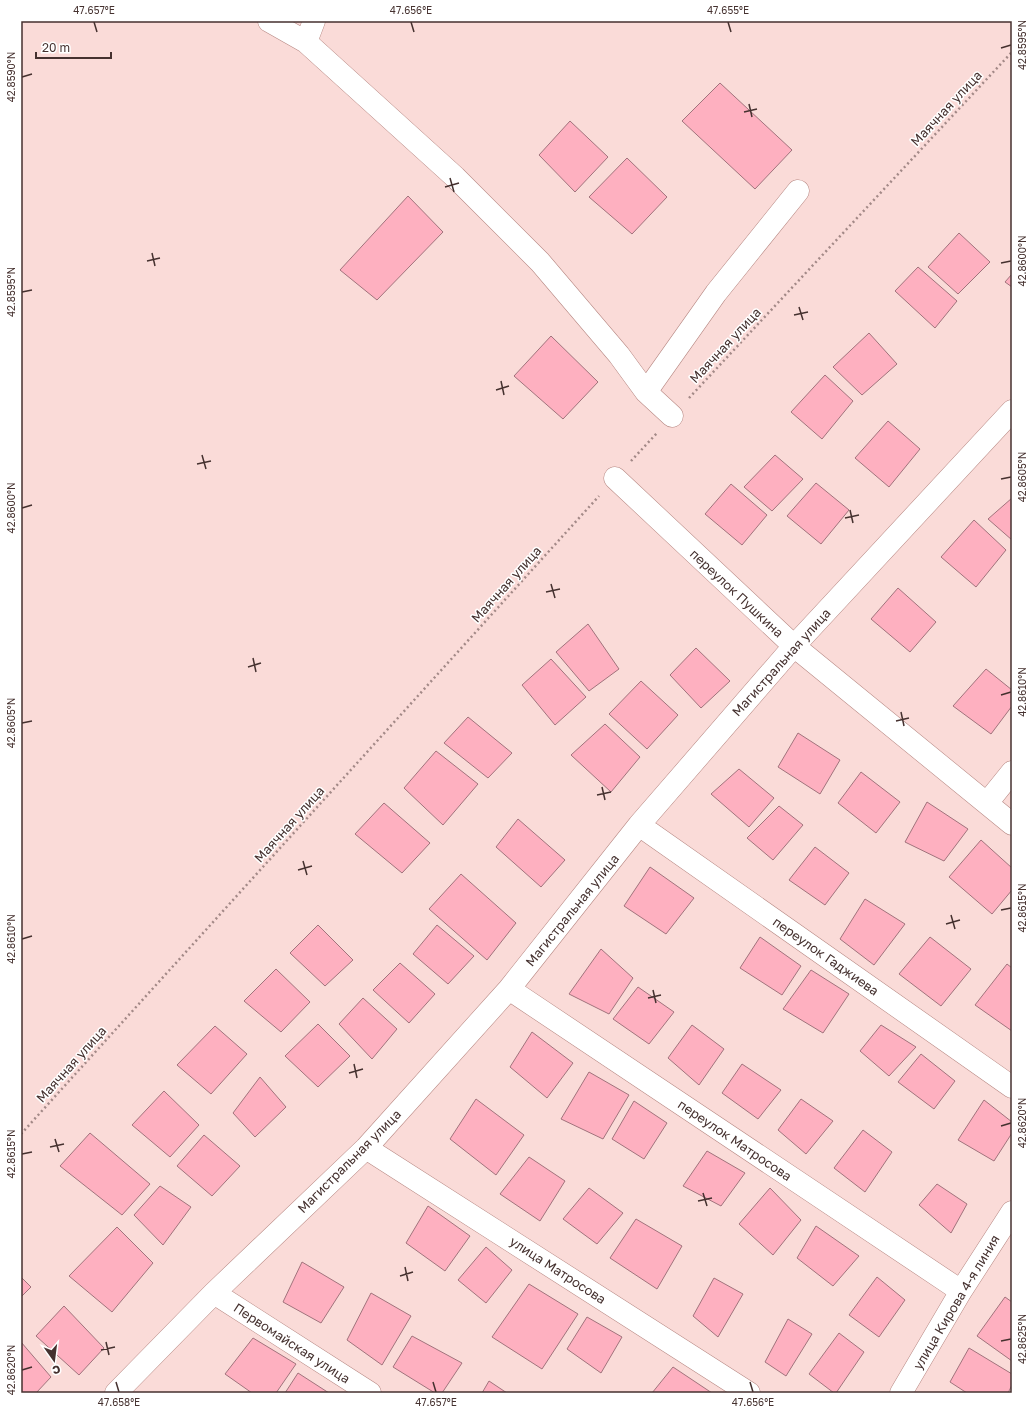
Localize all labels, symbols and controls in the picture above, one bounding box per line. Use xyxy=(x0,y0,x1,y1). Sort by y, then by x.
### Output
text: 47.657°E xyxy=(73,4,115,16)
text: 47.656°E xyxy=(390,4,432,16)
text: 47.655°E xyxy=(707,4,749,16)
text: 42.8595°N xyxy=(1016,20,1028,70)
scale bar xyxy=(36,34,111,60)
text: 20 m xyxy=(42,40,70,55)
text: 42.8590°N xyxy=(5,52,17,102)
street label: Маячная улица xyxy=(907,67,985,149)
text: 42.8600°N xyxy=(1016,236,1028,286)
text: 42.8595°N xyxy=(5,267,17,317)
street label: Маячная улица xyxy=(686,304,764,386)
text: 42.8605°N xyxy=(1016,452,1028,502)
text: 42.8600°N xyxy=(5,483,17,533)
street label: Маячная улица xyxy=(468,543,544,625)
street label: переулок Пушкина xyxy=(687,546,787,640)
street label: Магистральная улица xyxy=(728,605,834,719)
text: 42.8610°N xyxy=(1016,667,1028,717)
text: 42.8605°N xyxy=(5,698,17,748)
street label: Маячная улица xyxy=(251,783,327,865)
street label: Магистральная улица xyxy=(522,851,622,969)
text: 42.8615°N xyxy=(1016,883,1028,933)
street label: переулок Гаджиева xyxy=(770,913,882,999)
text: 42.8610°N xyxy=(5,914,17,964)
street label: Маячная улица xyxy=(33,1023,109,1105)
street label: переулок Матросова xyxy=(675,1096,795,1184)
text: 42.8620°N xyxy=(1016,1098,1028,1148)
street label: Магистральная улица xyxy=(294,1106,404,1216)
text: 42.8615°N xyxy=(5,1129,17,1179)
street label: улица Кирова 4-я линия xyxy=(909,1232,1003,1372)
street label: улица Матросова xyxy=(507,1233,609,1307)
street label: Первомайская улица xyxy=(231,1299,353,1387)
text: 42.8625°N xyxy=(1016,1314,1028,1364)
north arrow xyxy=(34,1340,74,1380)
text: 42.8620°N xyxy=(5,1345,17,1395)
text: С xyxy=(51,1363,62,1377)
text: 47.658°E xyxy=(98,1396,140,1408)
text: 47.657°E xyxy=(415,1396,457,1408)
text: 47.656°E xyxy=(732,1396,774,1408)

